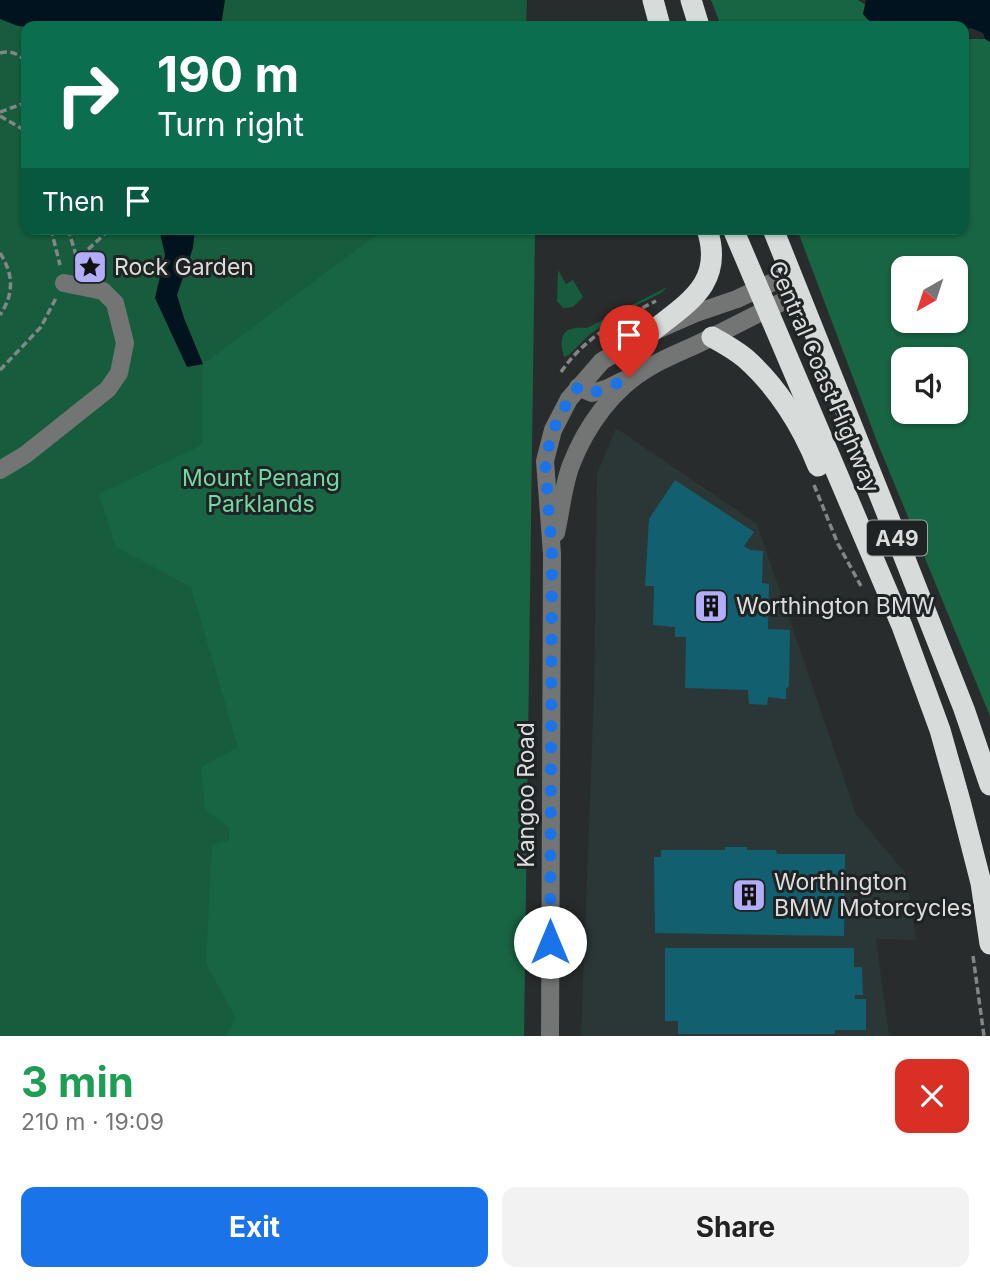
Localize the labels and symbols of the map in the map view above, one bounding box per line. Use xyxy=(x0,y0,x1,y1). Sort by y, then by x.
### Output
place icon: Rock Garden xyxy=(71,248,109,286)
place label: Rock Garden xyxy=(114,253,254,281)
north arrow xyxy=(891,256,968,332)
street label: Central Coast Highway xyxy=(762,257,886,497)
pin xyxy=(599,305,659,377)
park label: Mount Penang Parklands xyxy=(182,464,340,518)
road number: A49 xyxy=(867,520,927,556)
building icon: Worthington BMW xyxy=(692,587,730,625)
place label: Worthington BMW xyxy=(736,592,935,620)
street label: Kangoo Road xyxy=(512,722,540,868)
place label: Worthington BMW Motorcycles xyxy=(774,868,972,922)
building icon: Worthington BMW Motorcycles xyxy=(730,876,768,914)
position arrow xyxy=(513,905,587,979)

